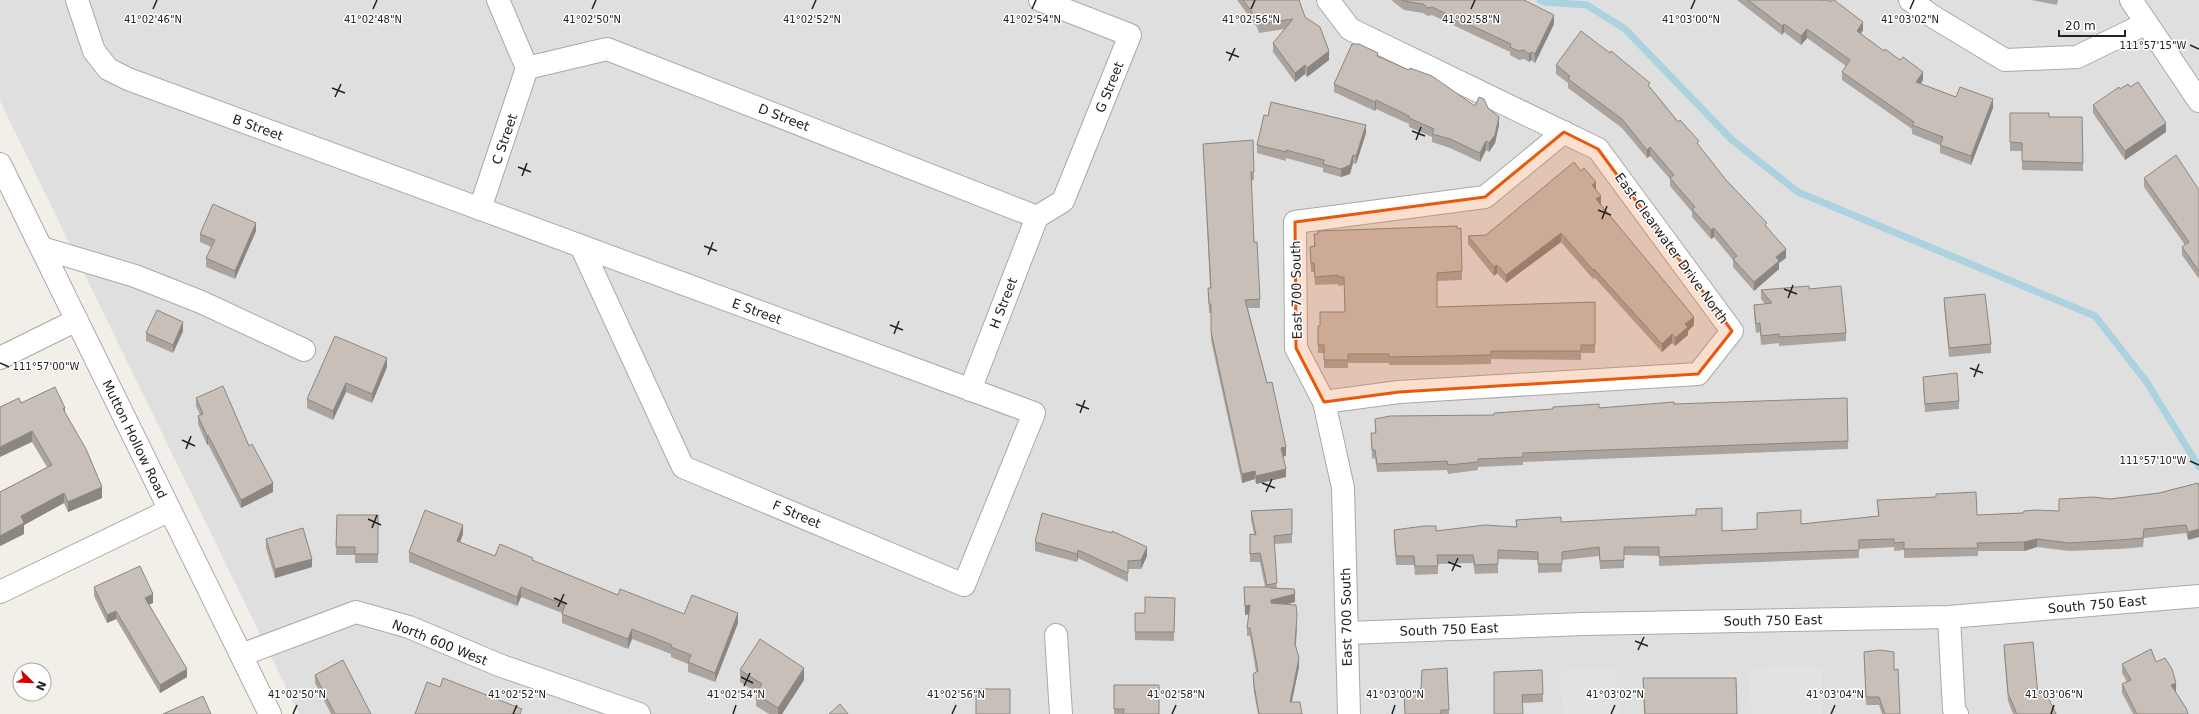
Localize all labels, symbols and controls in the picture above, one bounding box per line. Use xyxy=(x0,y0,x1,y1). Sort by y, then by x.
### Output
scale bar xyxy=(2059,12,2125,38)
text: 41°02'46"N xyxy=(124,14,182,25)
text: 41°02'48"N xyxy=(344,14,402,25)
text: 41°02'50"N xyxy=(563,14,621,25)
text: 41°02'52"N xyxy=(783,14,841,25)
text: 41°02'54"N xyxy=(1003,14,1061,25)
text: 41°02'56"N xyxy=(1222,14,1280,25)
text: 41°02'58"N xyxy=(1442,14,1500,25)
text: 41°03'00"N xyxy=(1662,14,1720,25)
text: 41°03'02"N xyxy=(1881,14,1939,25)
text: 20 m xyxy=(2065,19,2096,33)
text: 111°57'15"W xyxy=(2120,40,2186,51)
street label: G Street xyxy=(1092,59,1126,115)
street label: D Street xyxy=(756,101,812,134)
street label: B Street xyxy=(231,111,285,144)
street label: C Street xyxy=(489,112,520,167)
street label: East Clearwater Drive North xyxy=(1612,170,1731,327)
street label: East 700 South xyxy=(1288,240,1305,340)
street label: H Street xyxy=(987,276,1020,331)
street label: E Street xyxy=(730,296,784,327)
text: 111°57'00"W xyxy=(13,361,79,372)
street label: Mutton Hollow Road xyxy=(99,377,170,501)
text: 111°57'10"W xyxy=(2120,455,2186,466)
street label: F Street xyxy=(770,498,823,531)
street label: East 700 South xyxy=(1338,567,1355,667)
street label: South 750 East xyxy=(2047,593,2147,616)
street label: South 750 East xyxy=(1723,612,1823,629)
street label: North 600 West xyxy=(390,617,490,668)
street label: South 750 East xyxy=(1399,620,1499,639)
north arrow xyxy=(12,662,52,702)
text: N xyxy=(33,679,49,692)
text: 41°02'50"N xyxy=(268,689,326,700)
text: 41°02'52"N xyxy=(488,689,546,700)
text: 41°02'54"N xyxy=(707,689,765,700)
text: 41°02'56"N xyxy=(927,689,985,700)
text: 41°02'58"N xyxy=(1147,689,1205,700)
text: 41°03'00"N xyxy=(1366,689,1424,700)
text: 41°03'02"N xyxy=(1586,689,1644,700)
text: 41°03'04"N xyxy=(1806,689,1864,700)
text: 41°03'06"N xyxy=(2025,689,2083,700)

